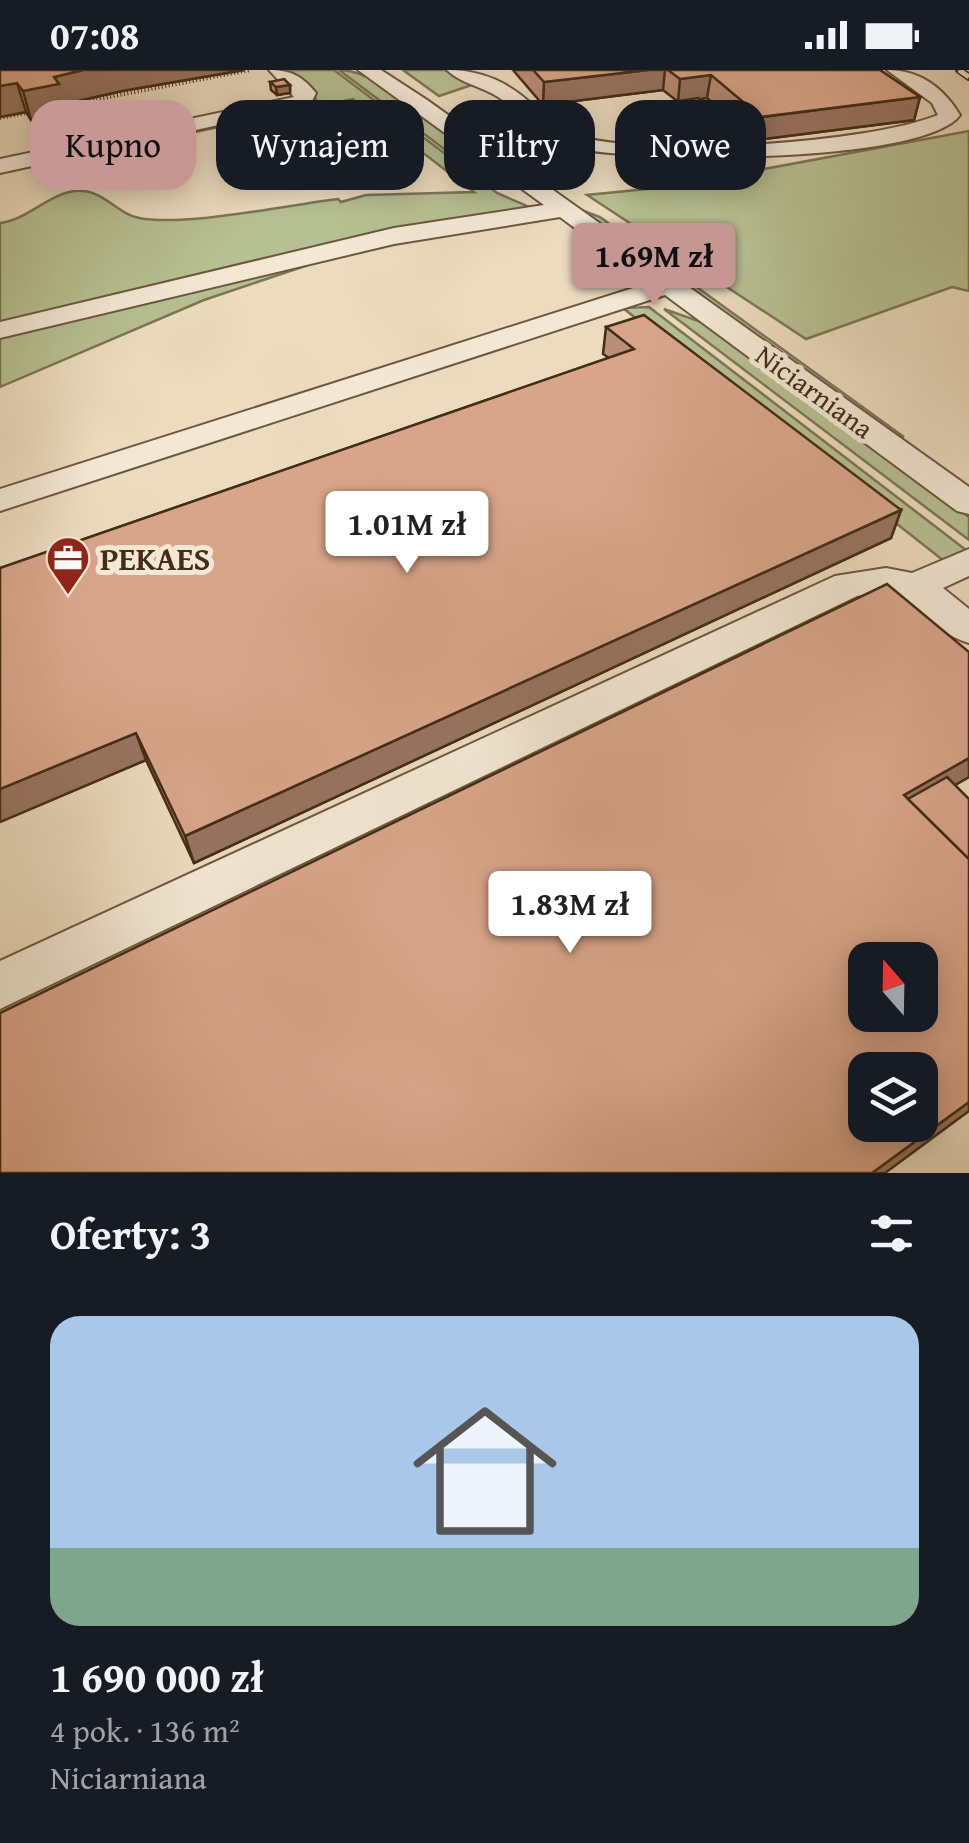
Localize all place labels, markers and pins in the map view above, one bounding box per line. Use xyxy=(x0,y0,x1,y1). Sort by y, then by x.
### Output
pin: 1.69M zł xyxy=(551,223,757,308)
pin: 1.01M zł xyxy=(304,491,510,576)
office icon: PEKAES xyxy=(45,535,91,596)
place label: PEKAES xyxy=(100,535,210,582)
pin: 1.83M zł xyxy=(467,871,673,956)

